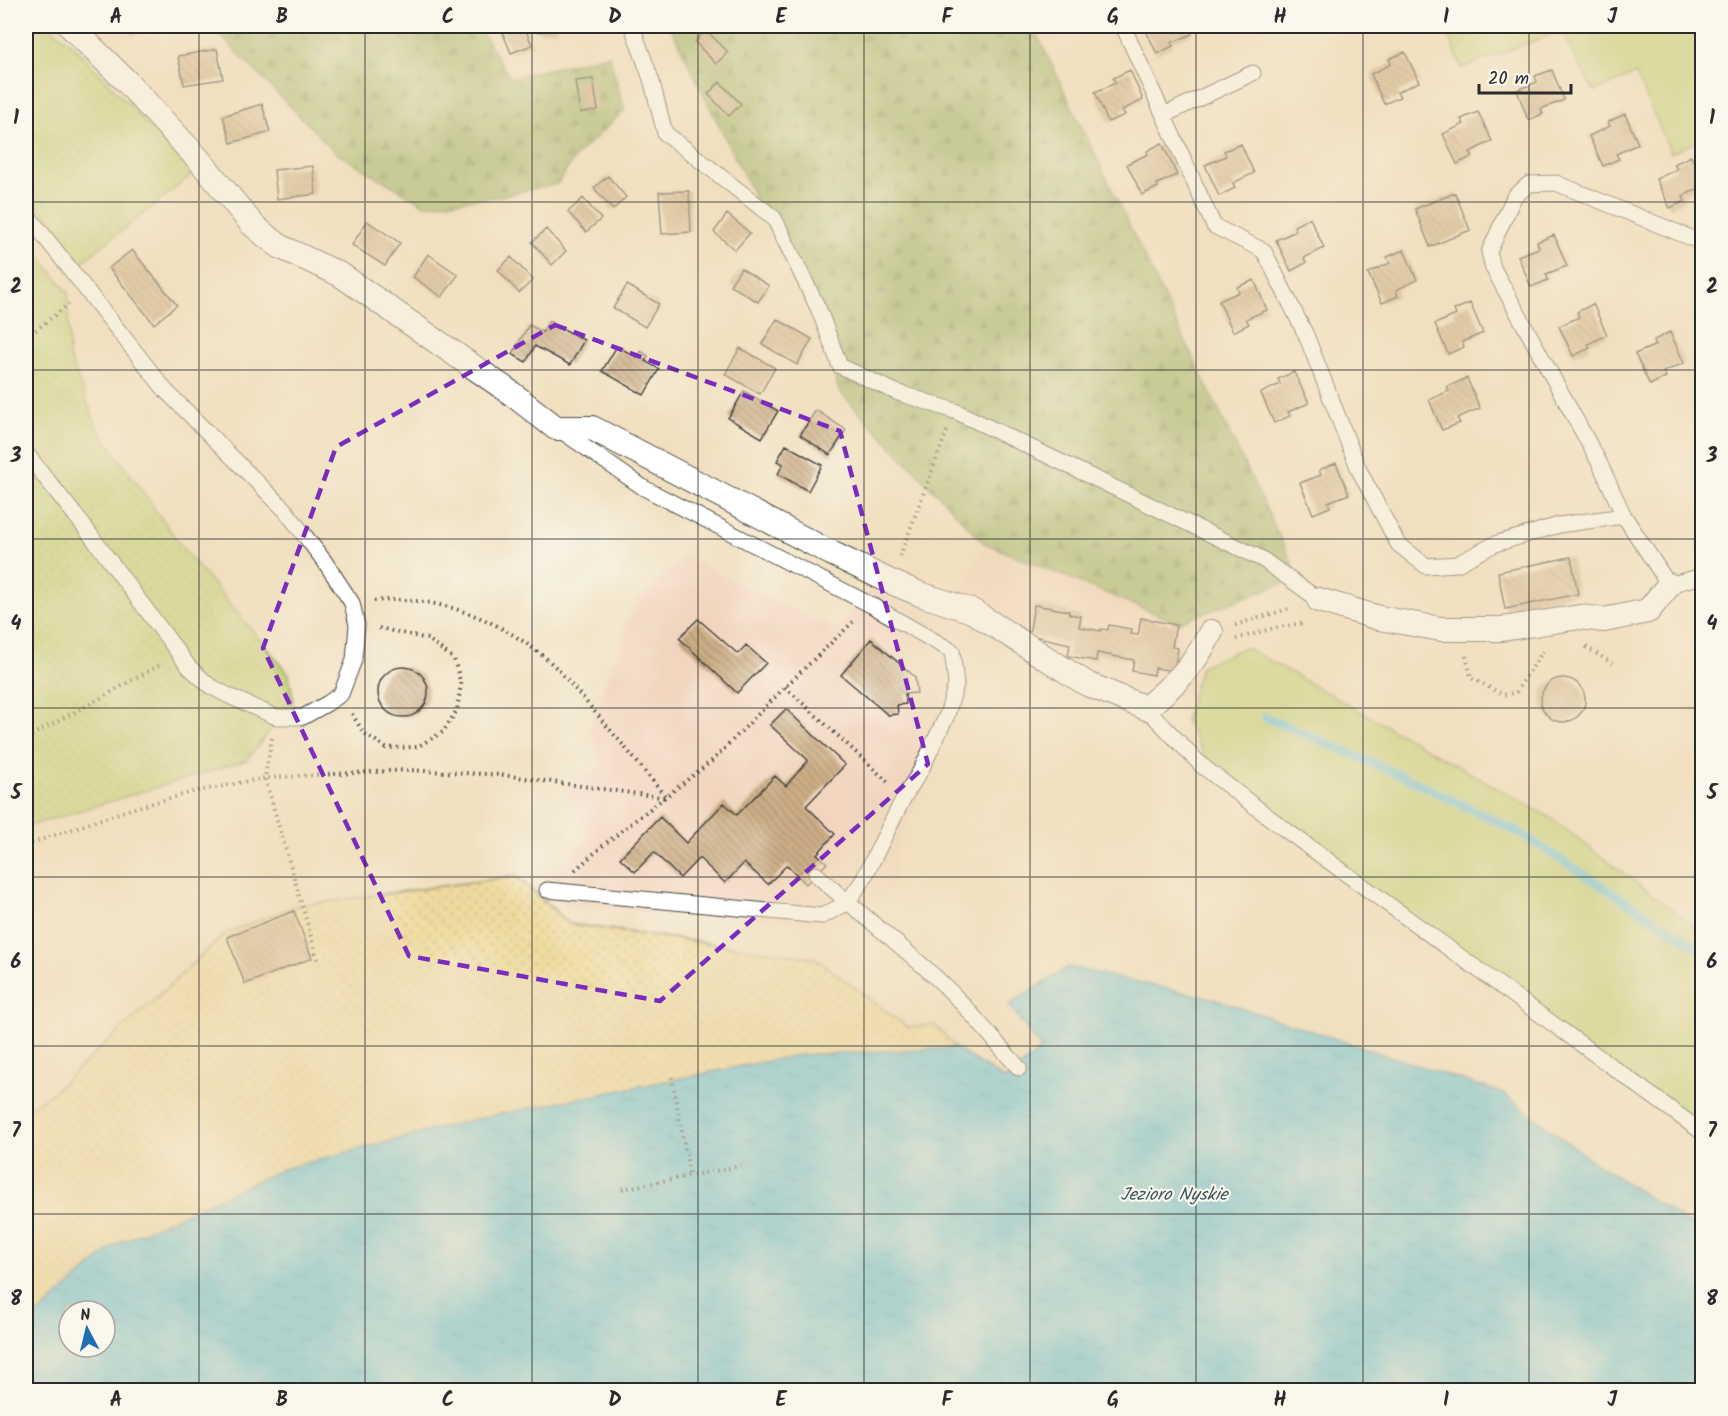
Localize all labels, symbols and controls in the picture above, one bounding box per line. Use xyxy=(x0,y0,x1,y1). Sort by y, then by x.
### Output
text: A xyxy=(110,2,122,34)
text: B xyxy=(276,2,288,34)
text: C xyxy=(442,2,454,34)
text: D xyxy=(608,2,622,34)
text: E xyxy=(775,2,787,34)
text: F xyxy=(942,2,954,34)
text: G xyxy=(1107,2,1119,34)
text: H xyxy=(1273,2,1287,34)
text: I xyxy=(1443,2,1449,34)
text: J xyxy=(1607,2,1618,34)
scale bar xyxy=(1479,57,1570,95)
text: 20 m xyxy=(1488,65,1529,94)
text: 1 xyxy=(13,103,19,135)
text: 1 xyxy=(1709,103,1715,135)
text: 2 xyxy=(10,272,22,304)
text: 2 xyxy=(1706,272,1718,304)
text: 3 xyxy=(10,441,22,473)
text: 3 xyxy=(1706,441,1718,473)
text: 4 xyxy=(11,609,22,641)
text: 4 xyxy=(1707,609,1718,641)
text: 5 xyxy=(10,778,23,810)
text: 5 xyxy=(1706,778,1719,810)
text: 6 xyxy=(11,947,22,979)
text: 6 xyxy=(1707,947,1718,979)
text: 7 xyxy=(11,1116,21,1148)
text: 7 xyxy=(1707,1116,1717,1148)
water label: Jezioro Nyskie xyxy=(1120,1181,1230,1210)
text: 8 xyxy=(10,1284,22,1316)
text: 8 xyxy=(1706,1284,1718,1316)
north arrow xyxy=(57,1299,117,1359)
text: N xyxy=(79,1303,92,1329)
text: A xyxy=(110,1385,122,1416)
text: B xyxy=(276,1385,288,1416)
text: C xyxy=(442,1385,454,1416)
text: D xyxy=(608,1385,622,1416)
text: E xyxy=(775,1385,787,1416)
text: F xyxy=(942,1385,954,1416)
text: G xyxy=(1107,1385,1119,1416)
text: H xyxy=(1273,1385,1287,1416)
text: I xyxy=(1443,1385,1449,1416)
text: J xyxy=(1607,1385,1618,1416)

